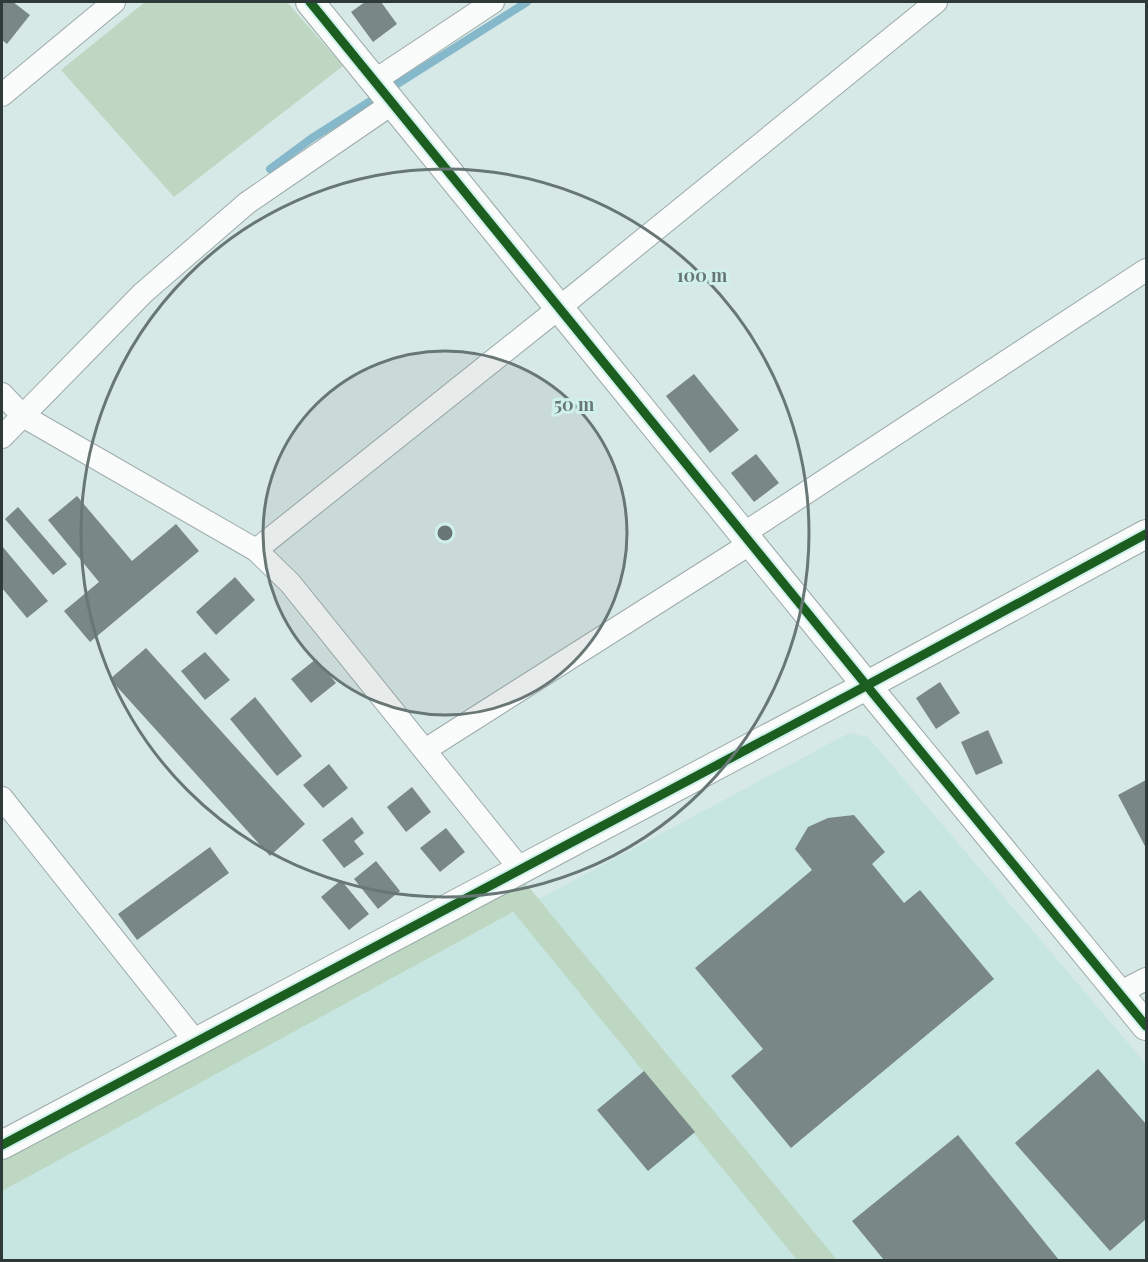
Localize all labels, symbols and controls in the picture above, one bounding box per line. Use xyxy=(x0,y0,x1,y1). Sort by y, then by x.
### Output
text: 100 m xyxy=(677,263,728,287)
text: 50 m xyxy=(554,392,595,416)
centre of rings xyxy=(435,523,455,543)

